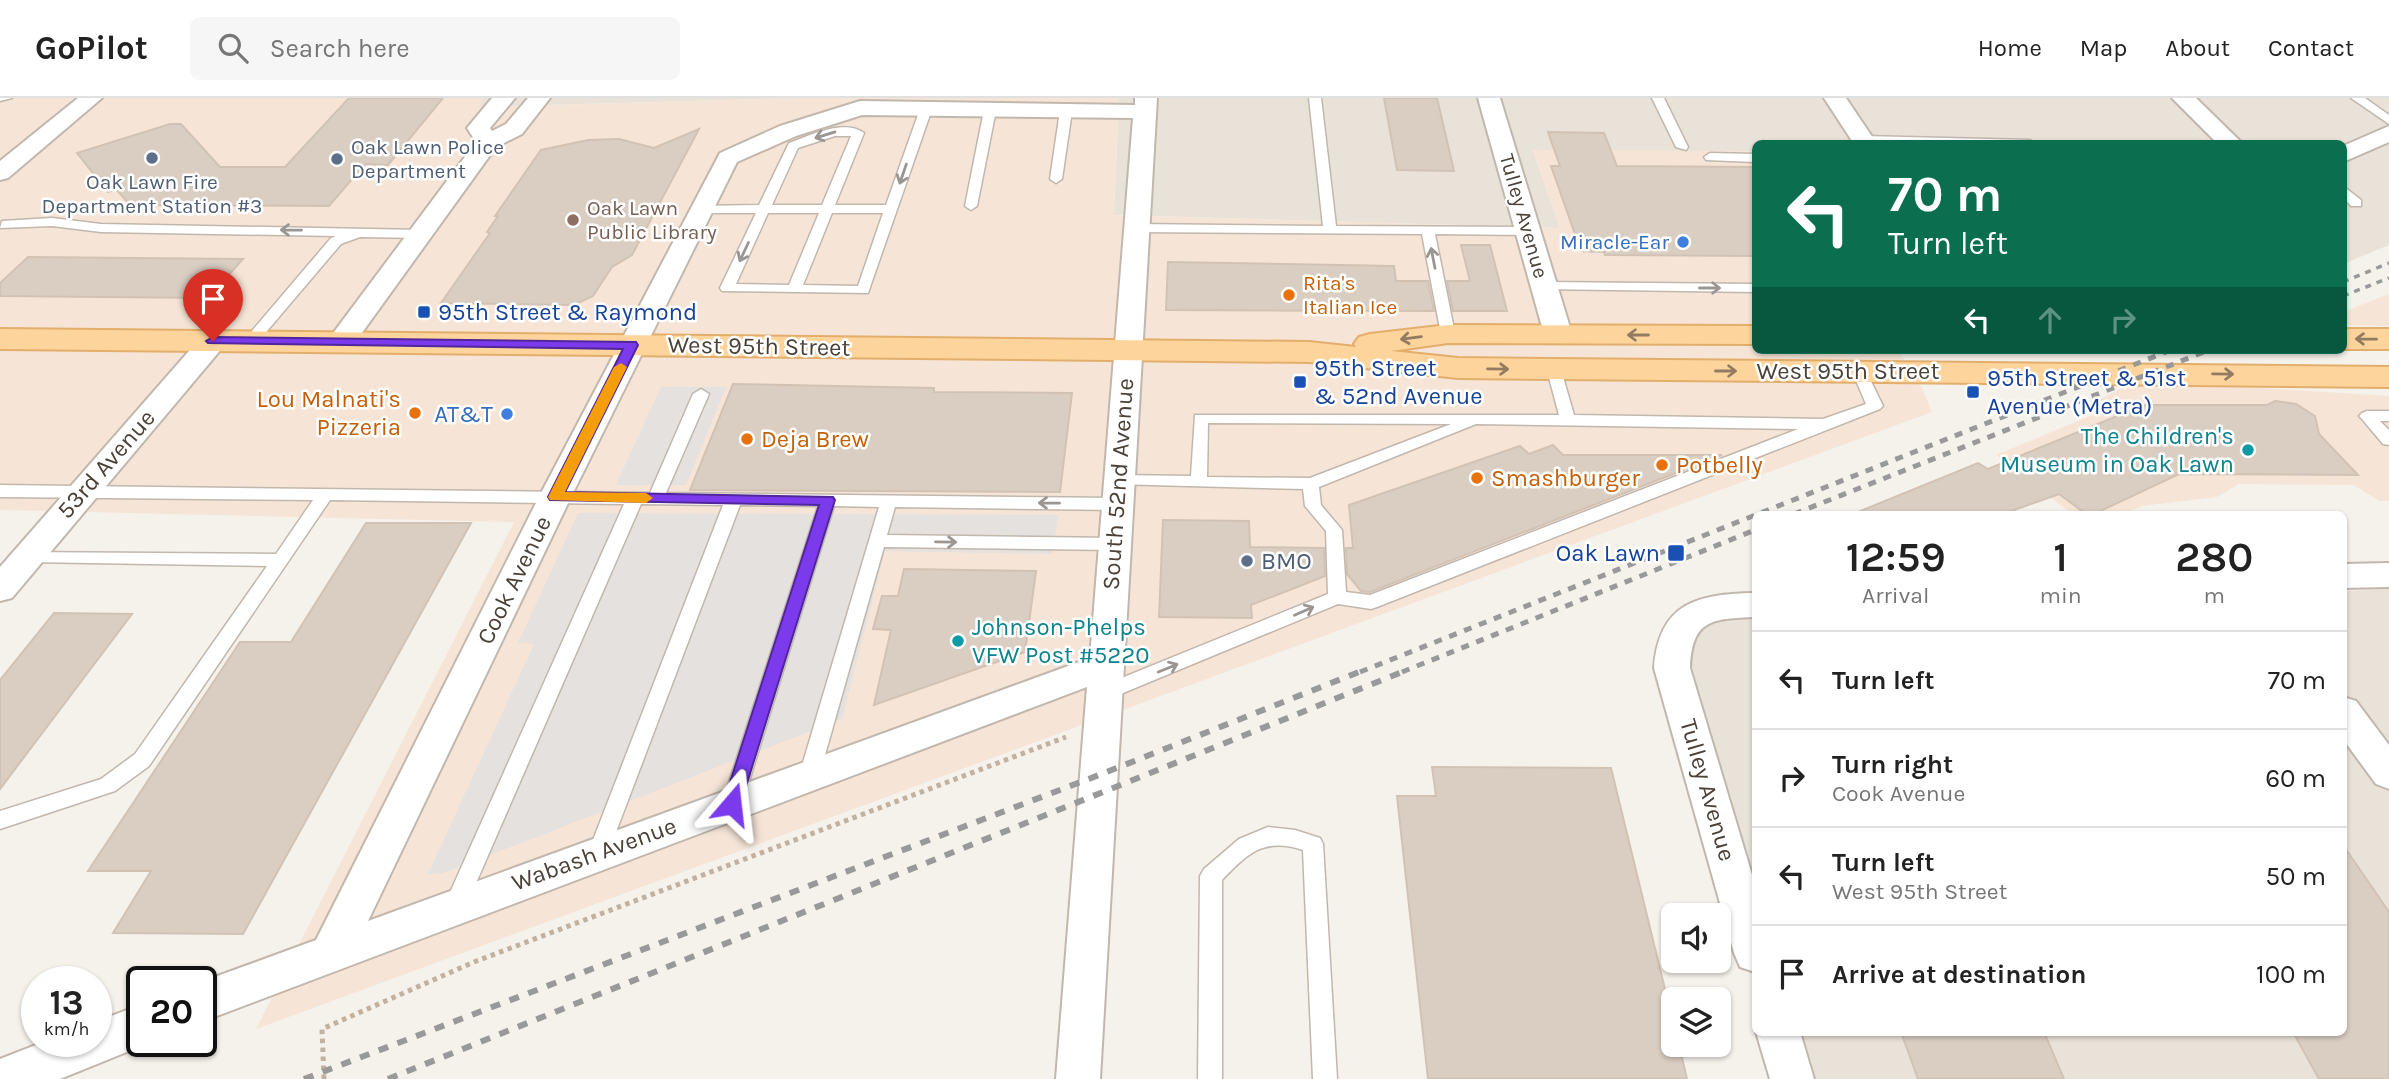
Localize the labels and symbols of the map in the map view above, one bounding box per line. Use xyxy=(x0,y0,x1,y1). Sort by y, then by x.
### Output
one-way arrow xyxy=(814,130,836,143)
place label: Oak Lawn Police Department xyxy=(351,135,504,183)
marker: Oak Lawn Fire Department Station #3 xyxy=(144,150,160,166)
marker: Oak Lawn Police Department xyxy=(329,151,345,167)
street label: Tulley Avenue xyxy=(1495,151,1553,281)
one-way arrow xyxy=(896,162,908,184)
place label: Oak Lawn Fire Department Station #3 xyxy=(42,170,262,218)
place label: Oak Lawn Public Library xyxy=(587,196,717,244)
marker: Oak Lawn Public Library xyxy=(565,212,581,228)
one-way arrow xyxy=(280,223,303,237)
place label: Miracle-Ear xyxy=(1560,230,1669,254)
marker: Miracle-Ear xyxy=(1675,234,1691,250)
one-way arrow xyxy=(736,241,750,262)
one-way arrow xyxy=(1426,247,1440,270)
pin xyxy=(183,269,243,341)
place label: Rita's Italian Ice xyxy=(1303,271,1397,319)
one-way arrow xyxy=(1698,281,1721,294)
marker: Rita's Italian Ice xyxy=(1281,287,1297,303)
place label: 95th Street & Raymond xyxy=(438,298,697,326)
marker: 95th Street & Raymond xyxy=(416,304,432,320)
one-way arrow xyxy=(1627,328,1650,342)
street label: West 95th Street xyxy=(667,330,851,362)
one-way arrow xyxy=(1400,332,1423,345)
one-way arrow xyxy=(2355,332,2378,346)
place label: 95th Street & 52nd Avenue xyxy=(1314,354,1483,410)
street label: West 95th Street xyxy=(1757,357,1939,385)
one-way arrow xyxy=(1487,362,1510,376)
one-way arrow xyxy=(1714,364,1737,378)
place label: 95th Street & 51st Avenue (Metra) xyxy=(1987,364,2186,420)
one-way arrow xyxy=(2211,367,2234,381)
marker: 95th Street & 52nd Avenue xyxy=(1292,374,1308,390)
street label: South 52nd Avenue xyxy=(1097,377,1139,591)
marker: 95th Street & 51st Avenue (Metra) xyxy=(1965,384,1981,400)
place label: Lou Malnati's Pizzeria xyxy=(256,385,401,441)
place label: AT&T xyxy=(434,400,493,428)
street label: 53rd Avenue xyxy=(51,404,161,524)
marker: Lou Malnati's Pizzeria xyxy=(407,405,423,421)
marker: AT&T xyxy=(499,406,515,422)
place label: The Children's Museum in Oak Lawn xyxy=(2000,422,2234,478)
place label: Deja Brew xyxy=(761,425,869,453)
marker: Deja Brew xyxy=(739,431,755,447)
marker: The Children's Museum in Oak Lawn xyxy=(2240,442,2256,458)
place label: Potbelly xyxy=(1676,451,1763,479)
marker: Potbelly xyxy=(1654,457,1670,473)
place label: Smashburger xyxy=(1491,464,1640,492)
marker: Smashburger xyxy=(1469,470,1485,486)
one-way arrow xyxy=(1038,497,1061,510)
street label: Cook Avenue xyxy=(471,511,557,649)
one-way arrow xyxy=(934,535,957,549)
place label: Oak Lawn xyxy=(1556,539,1660,567)
marker: Oak Lawn xyxy=(1666,543,1686,563)
place label: BMO xyxy=(1261,547,1312,575)
marker: BMO xyxy=(1239,553,1255,569)
one-way arrow xyxy=(1293,604,1315,617)
place label: Johnson-Phelps VFW Post #5220 xyxy=(972,613,1149,669)
marker: Johnson-Phelps VFW Post #5220 xyxy=(950,633,966,649)
one-way arrow xyxy=(1157,660,1178,673)
street label: Tulley Avenue xyxy=(1674,716,1742,864)
position arrow xyxy=(695,767,769,841)
street label: Wabash Avenue xyxy=(508,811,680,897)
speed limit sign: 20 xyxy=(126,966,217,1057)

